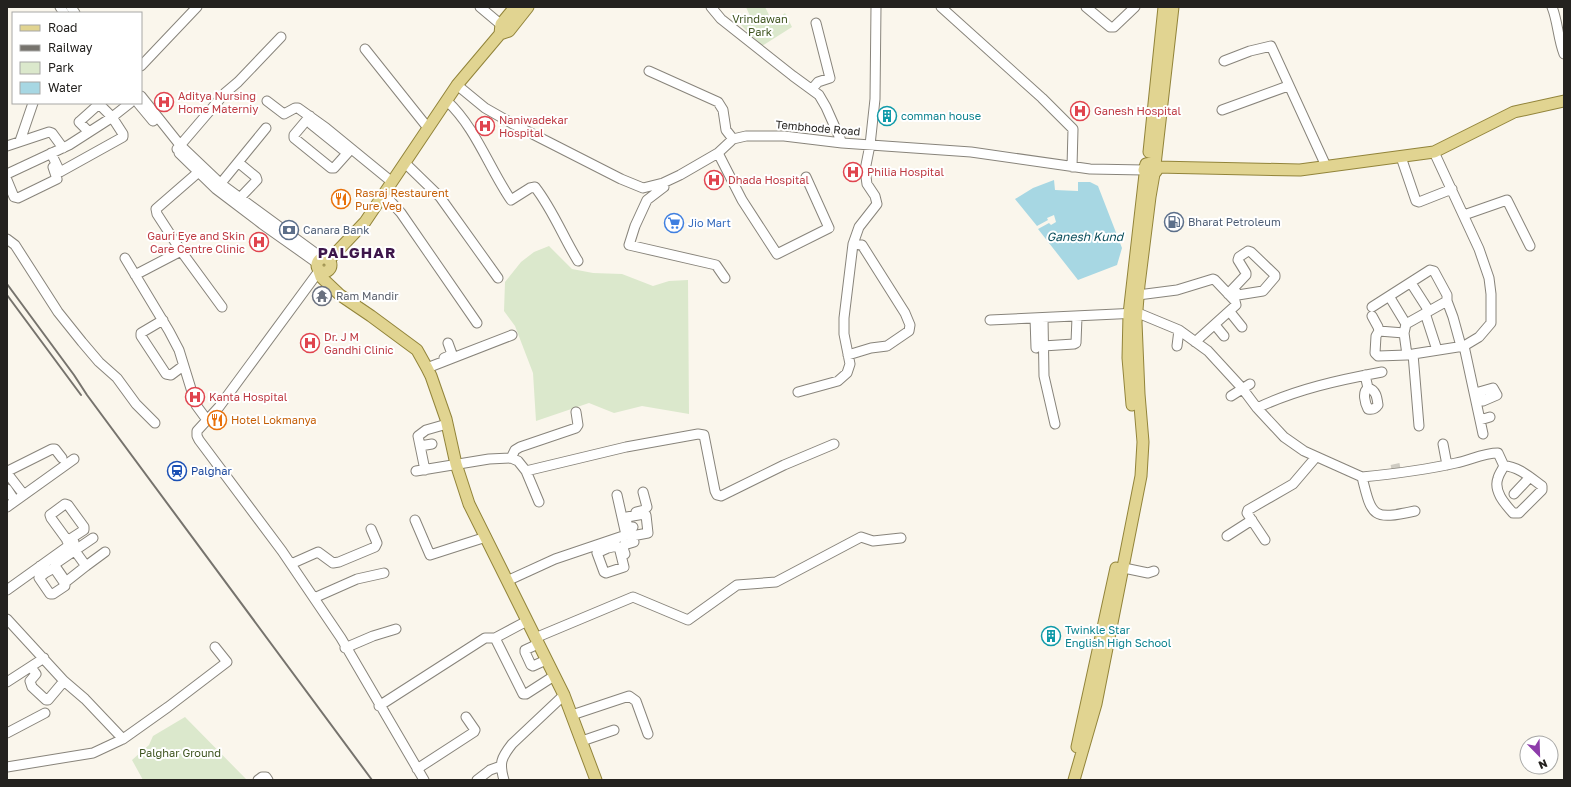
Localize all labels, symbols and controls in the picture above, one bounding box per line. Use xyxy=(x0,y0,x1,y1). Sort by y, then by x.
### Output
legend xyxy=(12,12,142,104)
park label: Vrindawan Park xyxy=(732,12,788,38)
text: Road xyxy=(48,20,77,35)
text: Railway xyxy=(48,40,93,55)
text: Park xyxy=(48,60,74,75)
text: Water xyxy=(48,80,82,95)
place label: Aditya Nursing Home Materniy xyxy=(178,89,258,115)
hospital icon: Aditya Nursing Home Materniy xyxy=(153,91,175,113)
hospital icon: Ganesh Hospital xyxy=(1069,100,1091,122)
place label: Ganesh Hospital xyxy=(1094,104,1182,117)
building icon: comman house xyxy=(876,105,898,127)
place label: comman house xyxy=(901,109,981,122)
place label: Naniwadekar Hospital xyxy=(499,113,569,139)
hospital icon: Naniwadekar Hospital xyxy=(474,115,496,137)
street label: Tembhode Road xyxy=(775,117,861,138)
hospital icon: Philia Hospital xyxy=(842,161,864,183)
place label: Philia Hospital xyxy=(867,165,944,178)
hospital icon: Dhada Hospital xyxy=(703,169,725,191)
place label: Dhada Hospital xyxy=(728,173,810,186)
place label: Rasraj Restaurent Pure Veg xyxy=(355,186,449,212)
restaurant icon: Rasraj Restaurent Pure Veg xyxy=(330,188,352,210)
fuel station icon: Bharat Petroleum xyxy=(1163,211,1185,233)
supermarket icon: Jio Mart xyxy=(663,212,685,234)
place label: Bharat Petroleum xyxy=(1188,215,1281,228)
place label: Jio Mart xyxy=(688,216,731,229)
bank icon: Canara Bank xyxy=(278,219,300,241)
place label: Canara Bank xyxy=(303,223,369,236)
place label: Gauri Eye and Skin Care Centre Clinic xyxy=(147,229,245,255)
water label: Ganesh Kund xyxy=(1047,229,1125,244)
hospital icon: Gauri Eye and Skin Care Centre Clinic xyxy=(248,231,270,253)
district label: PALGHAR xyxy=(318,243,396,261)
temple icon: Ram Mandir xyxy=(311,285,333,307)
place label: Ram Mandir xyxy=(336,289,399,302)
place label: Dr. J M Gandhi Clinic xyxy=(324,330,394,356)
hospital icon: Dr. J M Gandhi Clinic xyxy=(299,332,321,354)
hospital icon: Kanta Hospital xyxy=(184,386,206,408)
place label: Kanta Hospital xyxy=(209,390,288,403)
restaurant icon: Hotel Lokmanya xyxy=(206,409,228,431)
place label: Hotel Lokmanya xyxy=(231,413,317,426)
station icon: Palghar xyxy=(166,460,188,482)
place label: Palghar xyxy=(191,464,232,477)
place label: Twinkle Star English High School xyxy=(1065,623,1172,649)
building icon: Twinkle Star English High School xyxy=(1040,625,1062,647)
north arrow xyxy=(1519,735,1559,775)
park label: Palghar Ground xyxy=(139,746,221,759)
text: N xyxy=(1537,757,1549,772)

